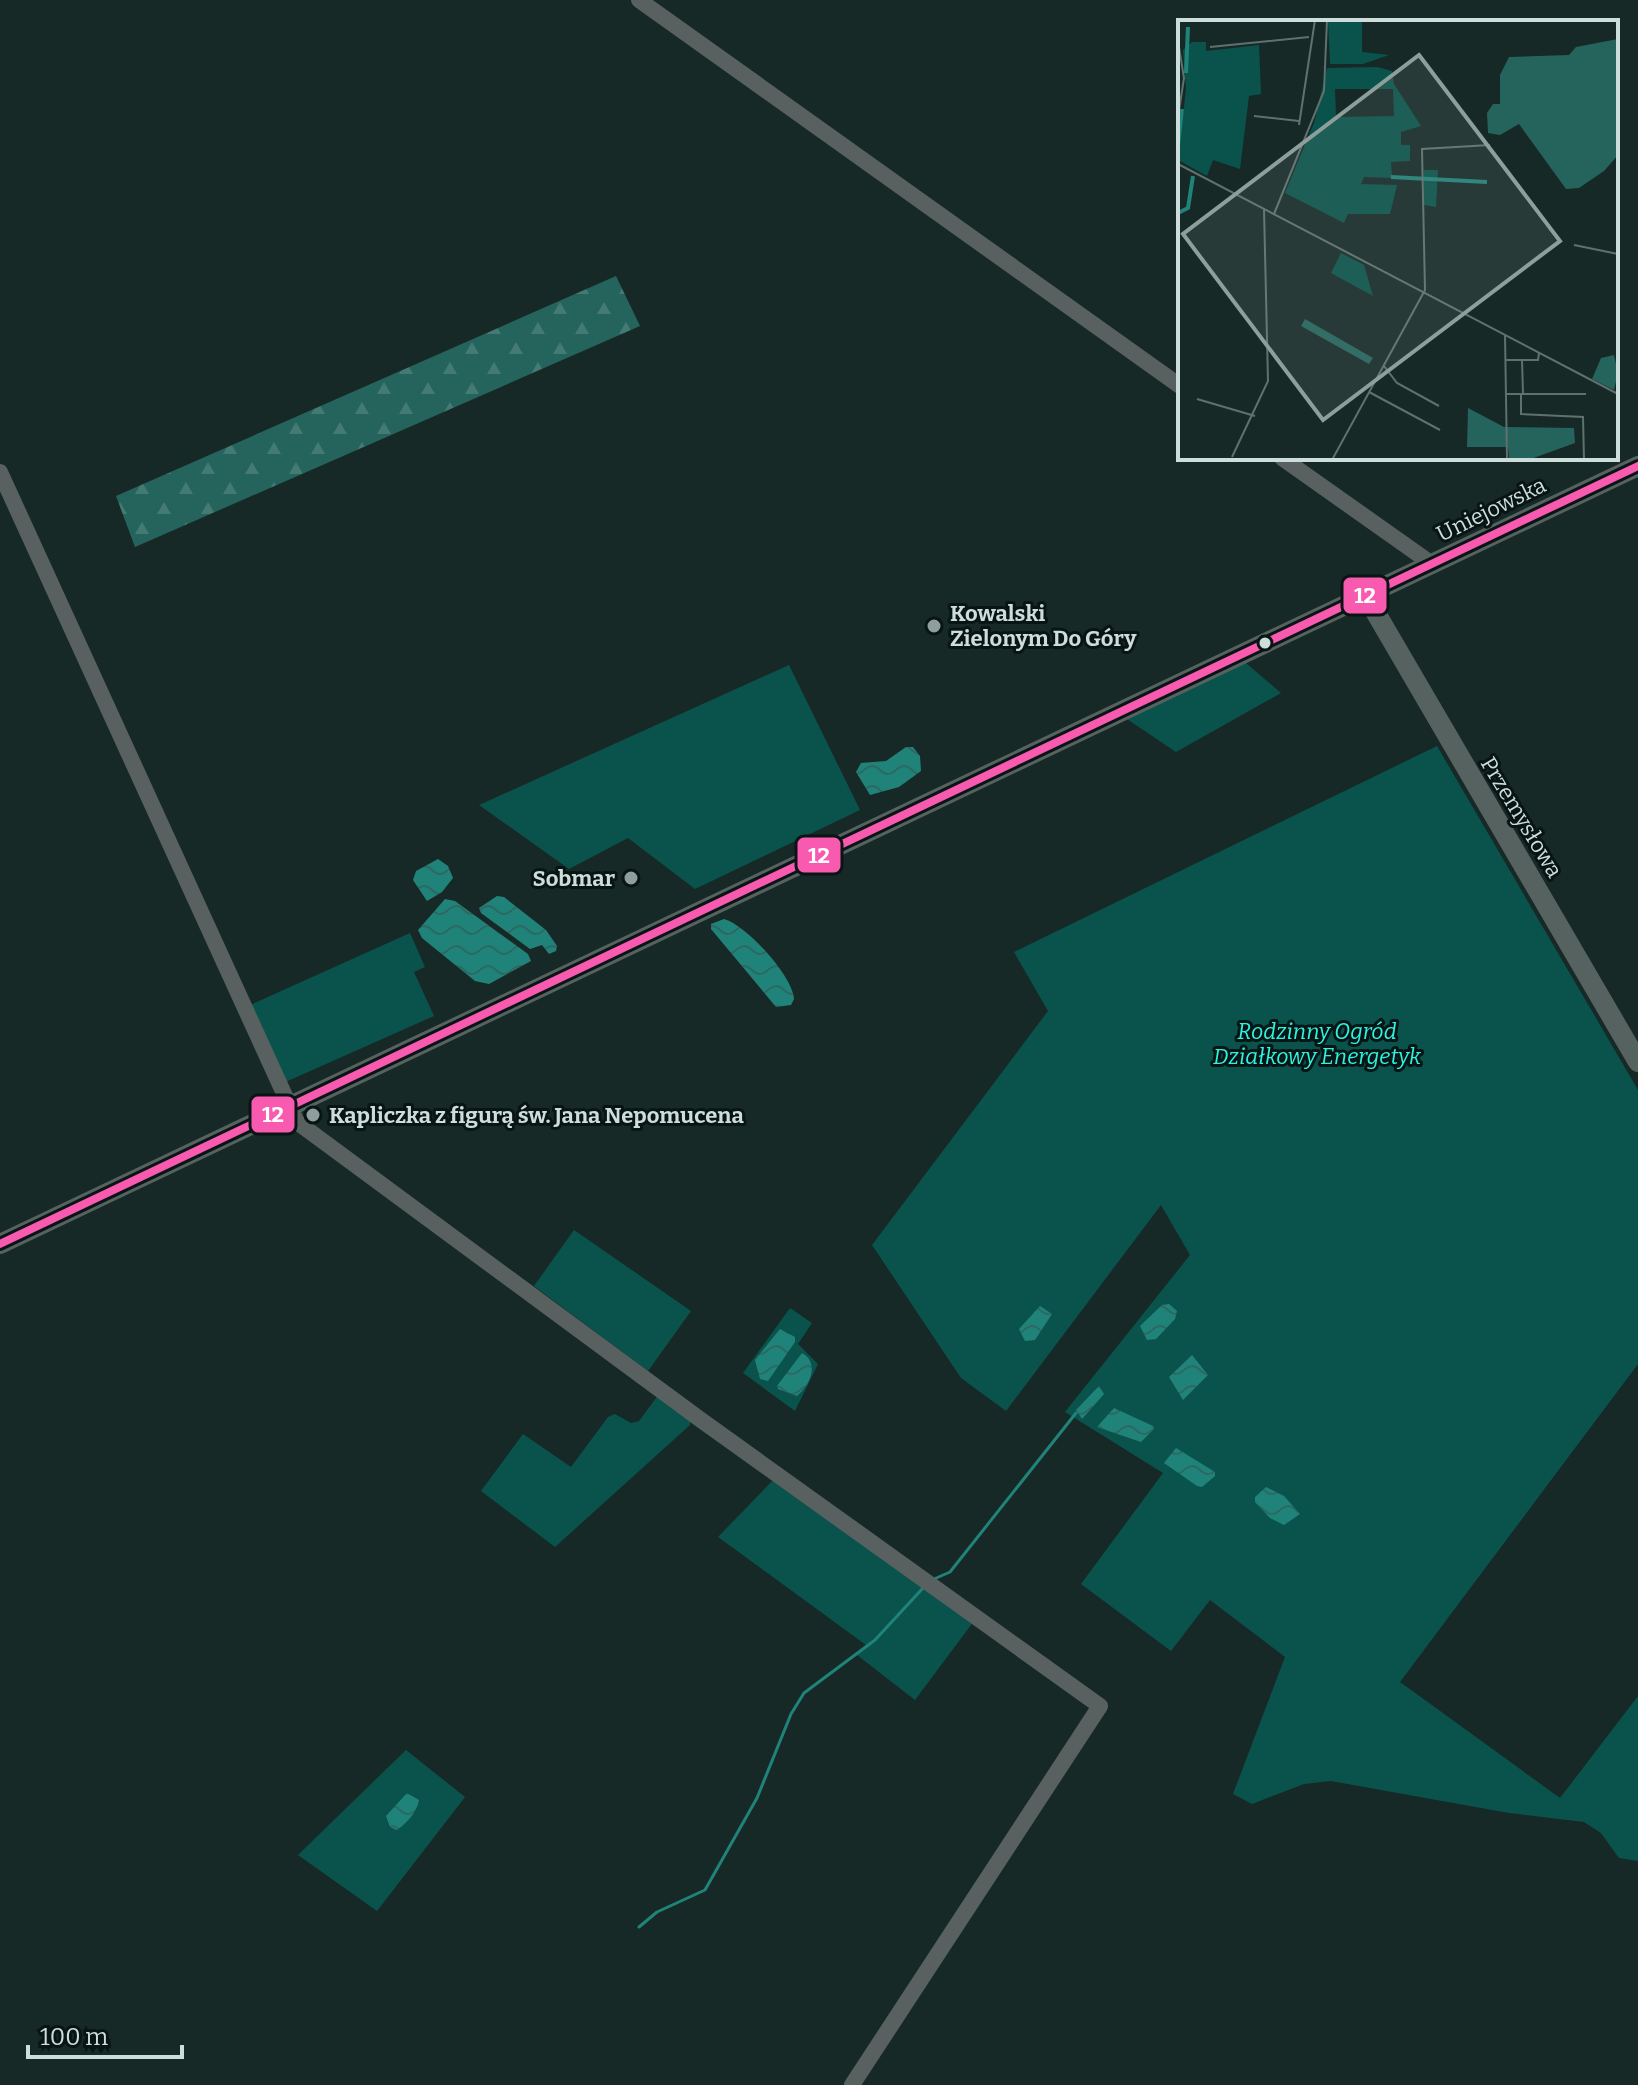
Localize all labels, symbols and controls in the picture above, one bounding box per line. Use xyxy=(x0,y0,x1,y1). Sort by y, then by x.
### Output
inset map xyxy=(1178,20,1618,460)
street label: Uniejowska xyxy=(1432,471,1550,548)
line badge: 12 xyxy=(1342,576,1388,615)
text: 12 xyxy=(1354,582,1376,609)
place label: Kowalski Zielonym Do Góry xyxy=(950,600,1137,652)
marker: Kowalski Zielonym Do Góry xyxy=(925,617,943,635)
unlabelled marker xyxy=(1257,635,1273,651)
street label: Przemysłowa xyxy=(1475,752,1568,882)
line badge: 12 xyxy=(796,836,842,874)
text: 12 xyxy=(808,842,830,869)
place label: Sobmar xyxy=(533,865,616,892)
marker: Sobmar xyxy=(622,869,640,887)
park label: Rodzinny Ogród Działkowy Energetyk xyxy=(1213,1018,1422,1070)
line badge: 12 xyxy=(250,1095,296,1134)
text: 12 xyxy=(262,1101,284,1128)
place label: Kapliczka z figurą św. Jana Nepomucena xyxy=(329,1102,744,1129)
marker: Kapliczka z figurą św. Jana Nepomucena xyxy=(304,1106,322,1124)
scale bar xyxy=(28,2009,182,2059)
text: 100 m xyxy=(40,2023,108,2051)

